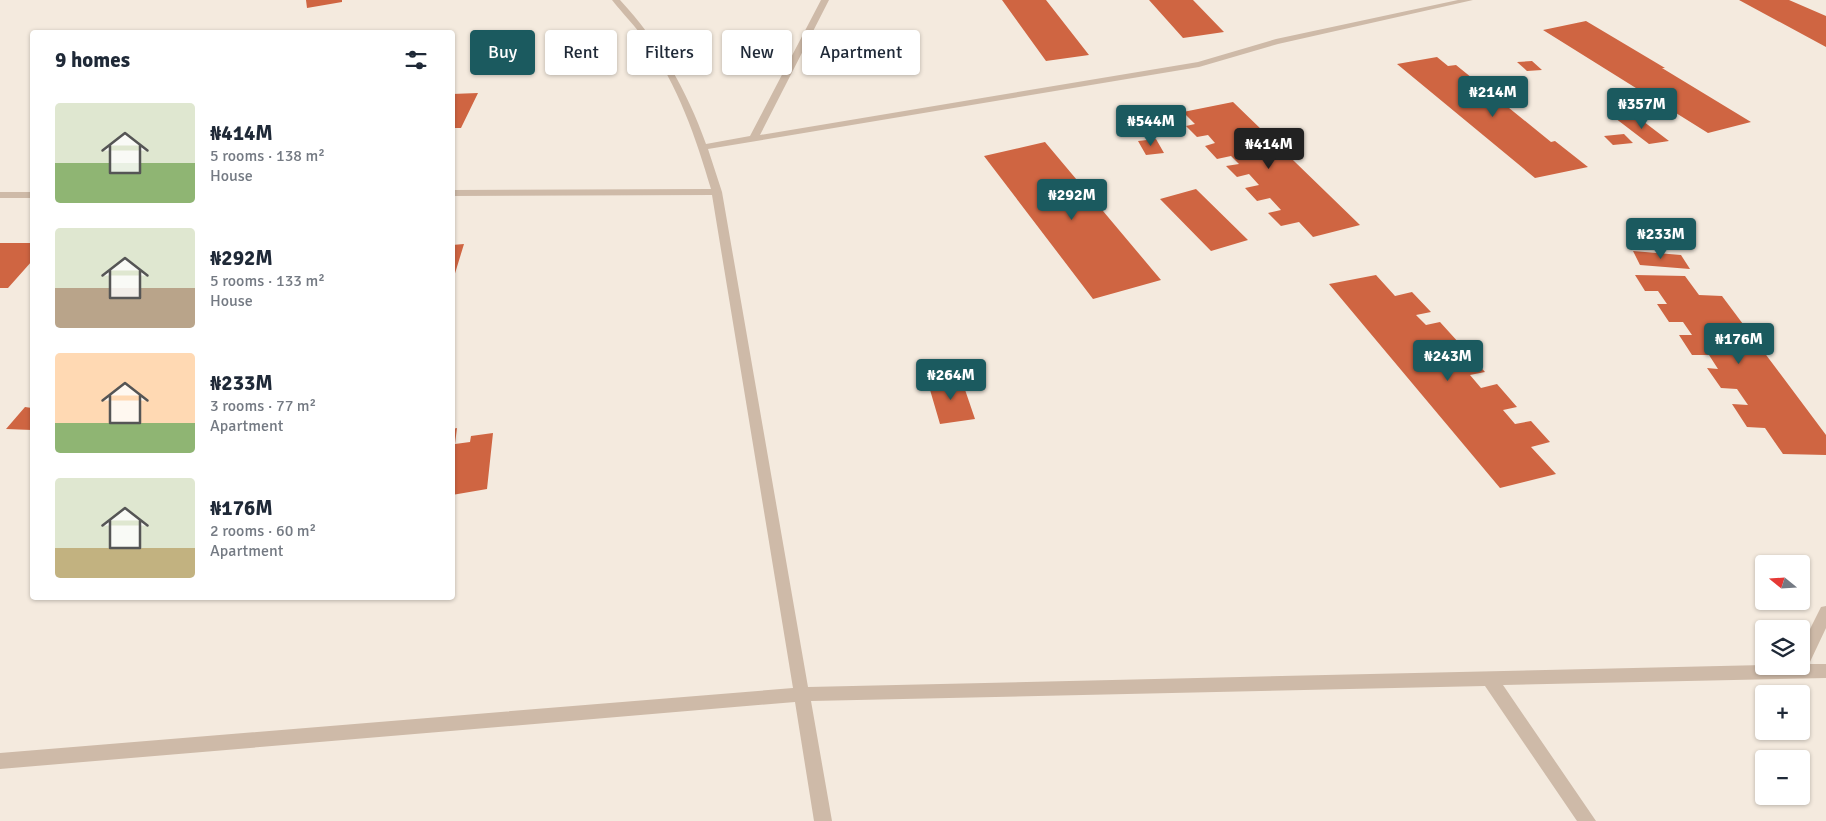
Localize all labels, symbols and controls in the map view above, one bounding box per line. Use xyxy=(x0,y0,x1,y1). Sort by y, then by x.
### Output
chip: Buy xyxy=(470,30,535,75)
chip: Rent xyxy=(545,30,617,75)
chip: Filters xyxy=(627,30,712,75)
chip: New xyxy=(722,30,792,75)
chip: Apartment xyxy=(802,30,920,75)
icon: filters xyxy=(402,46,430,74)
text: 9 homes xyxy=(55,47,130,73)
pin: ₦214M xyxy=(1458,76,1528,118)
text: ₦214M xyxy=(1469,82,1517,102)
pin: ₦357M xyxy=(1607,88,1677,130)
text: ₦357M xyxy=(1618,94,1666,114)
pin: ₦544M xyxy=(1116,104,1186,147)
text: ₦544M xyxy=(1127,111,1175,131)
text: ₦414M xyxy=(210,120,273,146)
icon: home xyxy=(95,123,155,183)
pin: ₦414M xyxy=(1234,128,1304,170)
text: ₦414M xyxy=(1245,134,1293,154)
text: 5 rooms · 138 m² xyxy=(210,146,325,166)
text: House xyxy=(210,166,253,186)
pin: ₦292M xyxy=(1037,178,1107,221)
text: ₦292M xyxy=(1048,185,1096,205)
pin: ₦233M xyxy=(1626,218,1696,260)
text: ₦233M xyxy=(1637,224,1685,244)
text: ₦292M xyxy=(210,245,273,271)
icon: home xyxy=(95,248,155,308)
text: 5 rooms · 133 m² xyxy=(210,271,325,291)
text: House xyxy=(210,291,253,311)
pin: ₦176M xyxy=(1704,322,1774,365)
text: ₦176M xyxy=(1715,329,1763,349)
pin: ₦243M xyxy=(1413,340,1483,382)
text: ₦243M xyxy=(1424,346,1472,366)
pin: ₦264M xyxy=(916,358,986,401)
text: ₦264M xyxy=(927,365,975,385)
text: ₦233M xyxy=(210,370,273,396)
icon: home xyxy=(95,373,155,433)
text: 3 rooms · 77 m² xyxy=(210,396,316,416)
text: Apartment xyxy=(210,416,283,436)
text: ₦176M xyxy=(210,495,273,521)
icon: home xyxy=(95,498,155,558)
text: 2 rooms · 60 m² xyxy=(210,521,316,541)
text: Apartment xyxy=(210,541,283,561)
north arrow xyxy=(1755,555,1810,610)
map controls xyxy=(1755,555,1810,805)
button: layers xyxy=(1755,620,1810,675)
button: + xyxy=(1755,685,1810,740)
button: − xyxy=(1755,750,1810,805)

